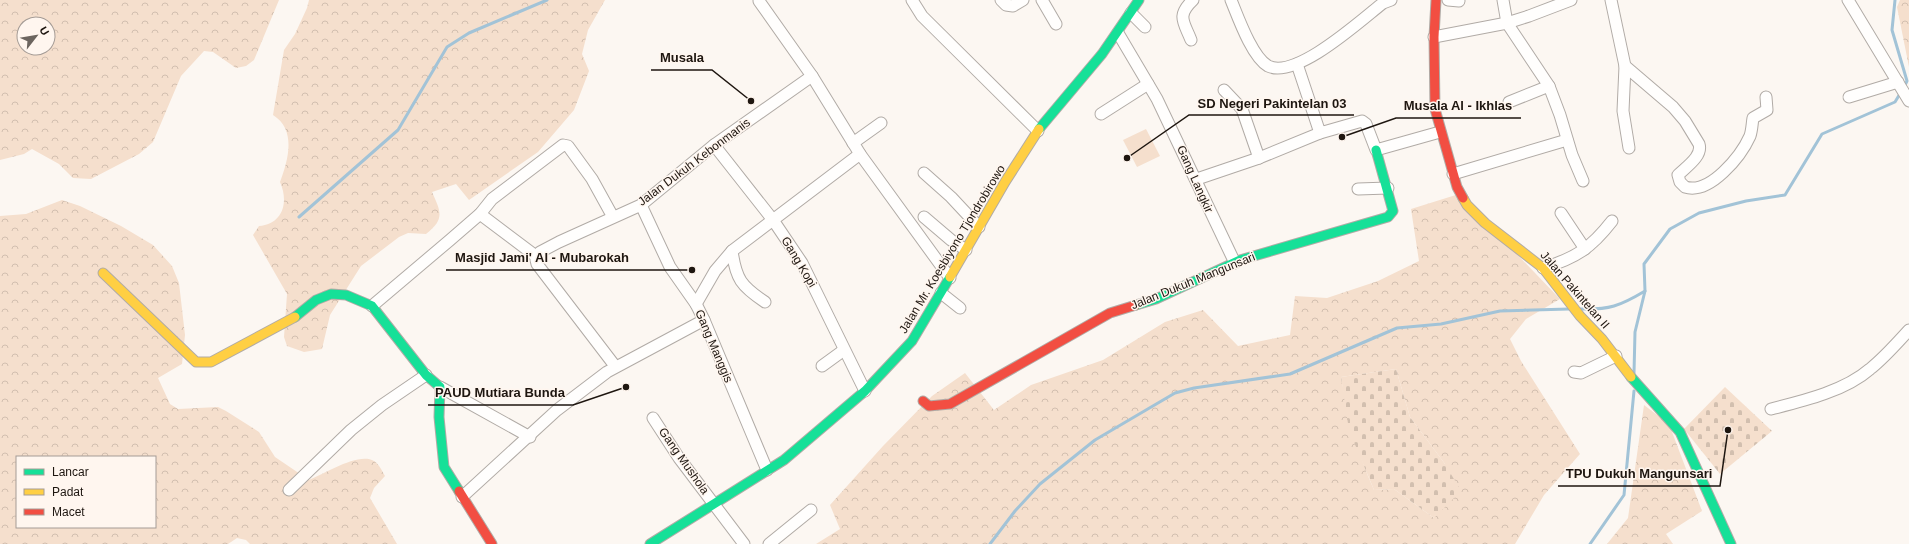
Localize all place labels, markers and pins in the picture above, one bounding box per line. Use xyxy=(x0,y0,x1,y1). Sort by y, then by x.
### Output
callout: Musala xyxy=(651,45,712,70)
callout: SD Negeri Pakintelan 03 xyxy=(1189,90,1354,115)
callout: Musala Al - Ikhlas xyxy=(1396,93,1521,118)
callout: Masjid Jami' Al - Mubarokah xyxy=(446,245,637,270)
callout: PAUD Mutiara Bunda xyxy=(428,380,573,405)
callout: TPU Dukuh Mangunsari xyxy=(1558,461,1720,486)

